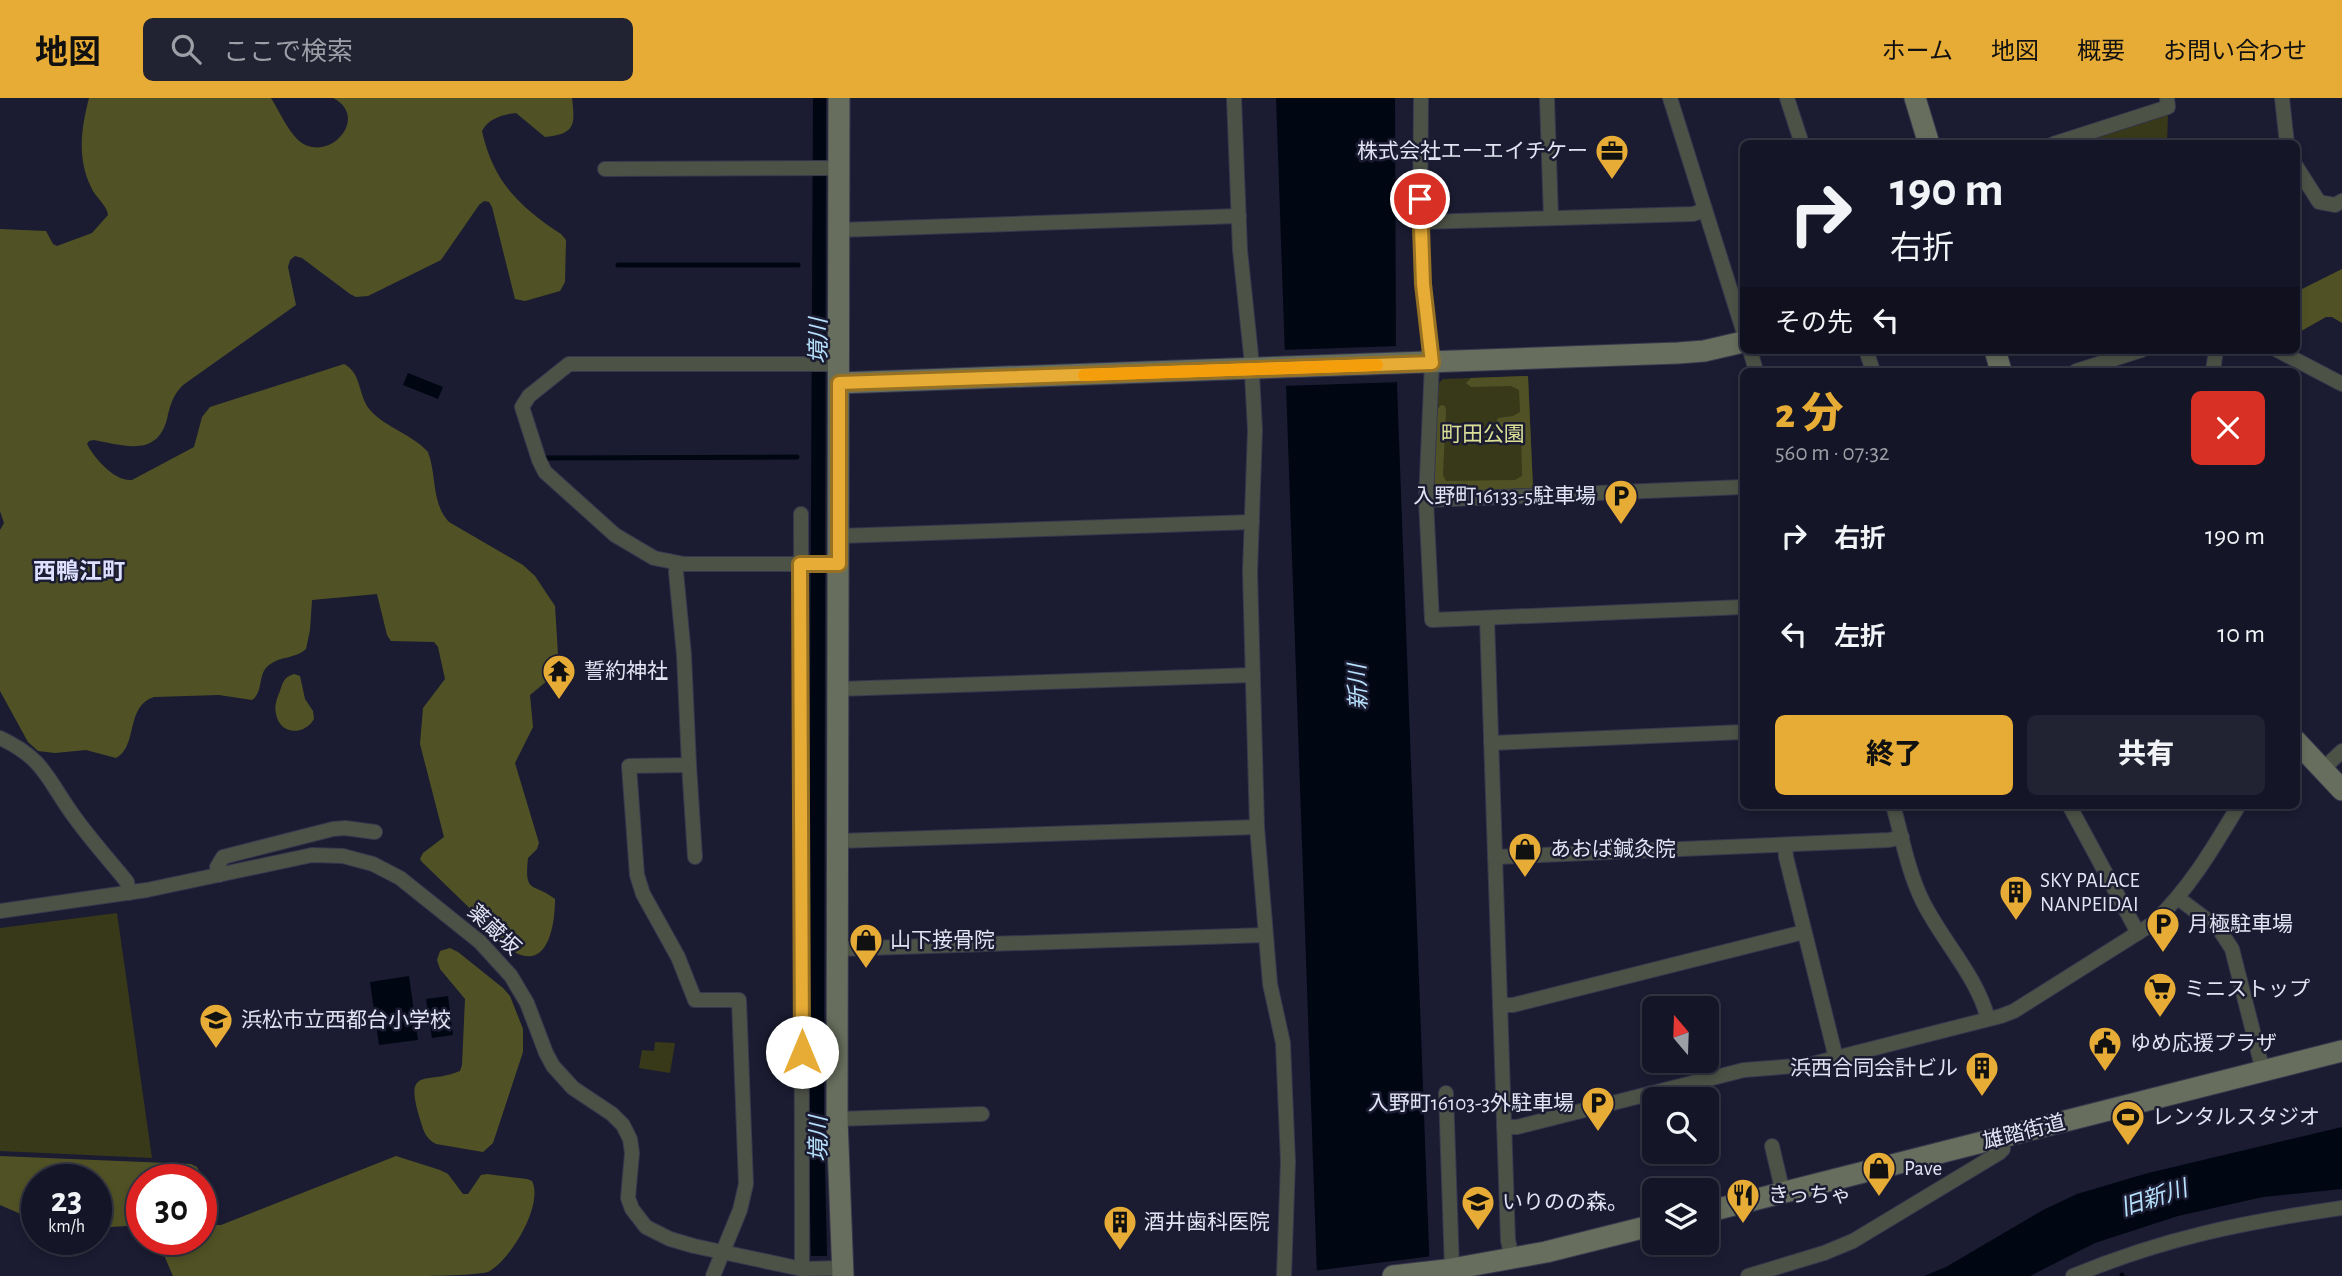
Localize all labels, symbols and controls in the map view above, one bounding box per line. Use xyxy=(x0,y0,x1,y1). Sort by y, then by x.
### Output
search box xyxy=(143,18,633,81)
icon: search xyxy=(167,30,205,68)
text: 地図 xyxy=(35,37,101,70)
text: ここで検索 xyxy=(223,39,353,65)
text: ホーム xyxy=(1882,40,1953,64)
text: 地図 xyxy=(1991,40,2039,64)
text: 概要 xyxy=(2077,40,2125,64)
text: お問い合わせ xyxy=(2163,40,2307,64)
office icon: 株式会社エーエイチケー xyxy=(1593,132,1631,181)
place label: 株式会社エーエイチケー xyxy=(1357,140,1588,162)
text: 190 m xyxy=(1890,166,2004,215)
icon: right xyxy=(1775,168,1866,259)
pin xyxy=(1390,169,1450,229)
icon: arrive xyxy=(1401,180,1439,218)
text: 右折 xyxy=(1890,232,1954,264)
icon: left xyxy=(1867,301,1905,339)
text: その先 xyxy=(1775,310,1853,336)
water label: 境川 xyxy=(806,315,831,364)
button: close xyxy=(2191,391,2265,465)
text: 2 分 xyxy=(1775,393,1843,435)
park label: 町田公園 xyxy=(1441,424,1525,445)
text: 560 m · 07:32 xyxy=(1775,442,1890,465)
parking icon: 入野町16133-5駐車場 xyxy=(1602,477,1640,526)
place label: 入野町16133-5駐車場 xyxy=(1413,485,1596,507)
icon: right xyxy=(1775,517,1813,555)
text: 190 m xyxy=(2205,523,2265,549)
text: 右折 xyxy=(1834,526,1886,552)
district label: 西鴨江町 xyxy=(33,559,125,584)
icon: left xyxy=(1775,615,1813,653)
text: 10 m xyxy=(2217,621,2265,647)
text: 左折 xyxy=(1834,624,1886,650)
temple icon: 誓約神社 xyxy=(540,652,578,701)
place label: 誓約神社 xyxy=(584,660,668,682)
water label: 新川 xyxy=(1345,661,1371,710)
button: 終了 xyxy=(1775,715,2013,795)
button: 共有 xyxy=(2027,715,2265,795)
shop icon: あおば鍼灸院 xyxy=(1506,830,1544,879)
place label: あおば鍼灸院 xyxy=(1550,838,1676,860)
place label: SKY PALACE NANPEIDAI xyxy=(2040,870,2140,915)
building icon: SKY PALACE NANPEIDAI xyxy=(1997,873,2035,922)
street label: 薬蔵坂 xyxy=(464,900,525,959)
parking icon: 月極駐車場 xyxy=(2144,905,2182,954)
place label: 月極駐車場 xyxy=(2188,913,2293,935)
shop icon: 山下接骨院 xyxy=(847,921,885,970)
place label: 山下接骨院 xyxy=(890,929,995,951)
supermarket icon: ミニストップ xyxy=(2141,970,2179,1019)
place label: ミニストップ xyxy=(2184,978,2310,1000)
north arrow xyxy=(1642,996,1718,1073)
map controls xyxy=(1642,996,1719,1255)
school or university icon: 浜松市立西都台小学校 xyxy=(197,1001,235,1050)
place label: 浜松市立西都台小学校 xyxy=(241,1009,451,1031)
position arrow xyxy=(765,1015,839,1089)
public building icon: ゆめ応援プラザ xyxy=(2086,1024,2124,1073)
place label: ゆめ応援プラザ xyxy=(2130,1032,2277,1054)
building icon: 浜西合同会計ビル xyxy=(1963,1049,2001,1098)
place label: 浜西合同会計ビル xyxy=(1790,1057,1958,1079)
parking icon: 入野町16103-3外駐車場 xyxy=(1579,1084,1617,1133)
button: search xyxy=(1642,1087,1719,1164)
place label: 入野町16103-3外駐車場 xyxy=(1368,1092,1574,1114)
sports icon: レンタルスタジオ xyxy=(2109,1098,2147,1147)
place label: レンタルスタジオ xyxy=(2152,1106,2320,1128)
street label: 雄踏街道 xyxy=(1980,1111,2067,1152)
water label: 境川 xyxy=(806,1113,831,1162)
shop icon: Pave xyxy=(1860,1149,1898,1198)
place label: Pave xyxy=(1904,1158,1942,1179)
speed limit sign: 30 xyxy=(126,1164,217,1255)
water label: 旧新川 xyxy=(2117,1175,2193,1221)
restaurant icon: きっちゃ xyxy=(1724,1176,1762,1225)
button: layers xyxy=(1642,1178,1719,1255)
text: 23 xyxy=(51,1183,82,1218)
school or university icon: いりのの森。 xyxy=(1459,1183,1497,1232)
place label: きっちゃ xyxy=(1768,1185,1851,1206)
place label: いりのの森。 xyxy=(1502,1191,1628,1213)
building icon: 酒井歯科医院 xyxy=(1101,1203,1139,1252)
place label: 酒井歯科医院 xyxy=(1144,1211,1270,1233)
text: km/h xyxy=(48,1218,85,1236)

